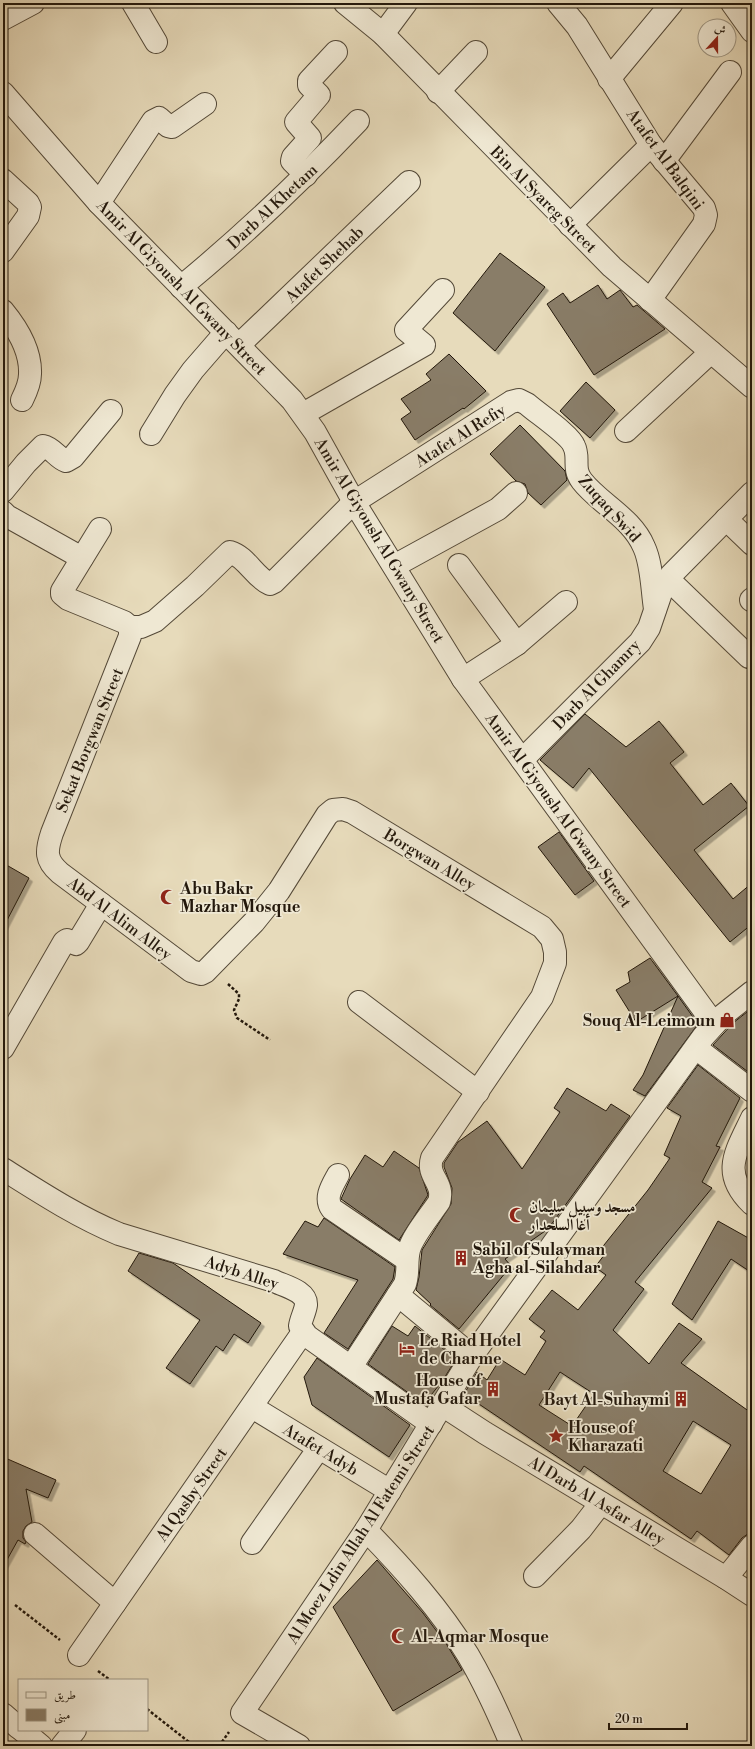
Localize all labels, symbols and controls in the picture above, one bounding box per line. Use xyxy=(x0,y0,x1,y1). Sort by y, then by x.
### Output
north arrow xyxy=(697,18,737,58)
text: ش xyxy=(713,21,728,38)
street label: Atafet Al Balqini xyxy=(621,104,709,214)
street label: Bin Al Syareg Street xyxy=(485,141,601,258)
street label: Darb Al Khetam xyxy=(223,160,322,254)
street label: Amir Al Giyoush Al Gwany Street xyxy=(91,195,271,380)
street label: Atafet Shehab xyxy=(281,222,368,308)
street label: Atafet Al Refiy xyxy=(411,400,510,472)
street label: Amir Al Giyoush Al Gwany Street xyxy=(309,433,449,647)
street label: Zuqaq Swid xyxy=(574,471,645,546)
street label: Darb Al Ghamry xyxy=(549,635,645,734)
street label: Sekat Borgwan Street xyxy=(52,665,128,816)
street label: Amir Al Giyoush Al Gwany Street xyxy=(480,708,636,912)
street label: Borgwan Alley xyxy=(379,824,479,895)
street label: Abd Al Alim Alley xyxy=(62,872,176,965)
place label: Abu Bakr Mazhar Mosque xyxy=(179,879,301,917)
mosque icon: Abu Bakr Mazhar Mosque xyxy=(159,888,177,906)
place label: Souq Al-Leimoun xyxy=(583,1011,715,1031)
shop icon: Souq Al-Leimoun xyxy=(718,1011,736,1029)
place label: مسجد وسبيل سليمان أغا السلحدار xyxy=(527,1197,635,1235)
mosque icon: مسجد وسبيل سليمان أغا السلحدار xyxy=(508,1206,526,1224)
place label: Sabil of Sulayman Agha al-Silahdar xyxy=(472,1240,605,1278)
building icon: Sabil of Sulayman Agha al-Silahdar xyxy=(452,1249,470,1267)
street label: Adyb Alley xyxy=(201,1251,281,1294)
place label: Le Riad Hotel de Charme xyxy=(419,1331,522,1369)
hotel icon: Le Riad Hotel de Charme xyxy=(398,1340,416,1358)
place label: House of Mustafa Gafar xyxy=(374,1371,483,1409)
building icon: House of Mustafa Gafar xyxy=(484,1380,502,1398)
place label: Bayt Al-Suhaymi xyxy=(543,1390,669,1410)
building icon: Bayt Al-Suhaymi xyxy=(672,1390,690,1408)
place label: House of Kharazati xyxy=(568,1418,643,1456)
street label: Atafet Adyb xyxy=(278,1419,362,1480)
street label: Al Moez Ldin Allah Al Fatemi Street xyxy=(282,1421,439,1648)
place icon: House of Kharazati xyxy=(547,1427,565,1445)
street label: Al Qasby Street xyxy=(151,1443,232,1546)
street label: Al Darb Al Asfar Alley xyxy=(524,1452,669,1550)
mosque icon: Al-Aqmar Mosque xyxy=(390,1627,408,1645)
place label: Al-Aqmar Mosque xyxy=(410,1627,549,1647)
legend xyxy=(18,1679,148,1731)
text: طريق xyxy=(54,1688,76,1703)
scale bar xyxy=(609,1705,687,1731)
text: مبنى xyxy=(54,1708,70,1724)
text: 20 m xyxy=(615,1712,643,1727)

